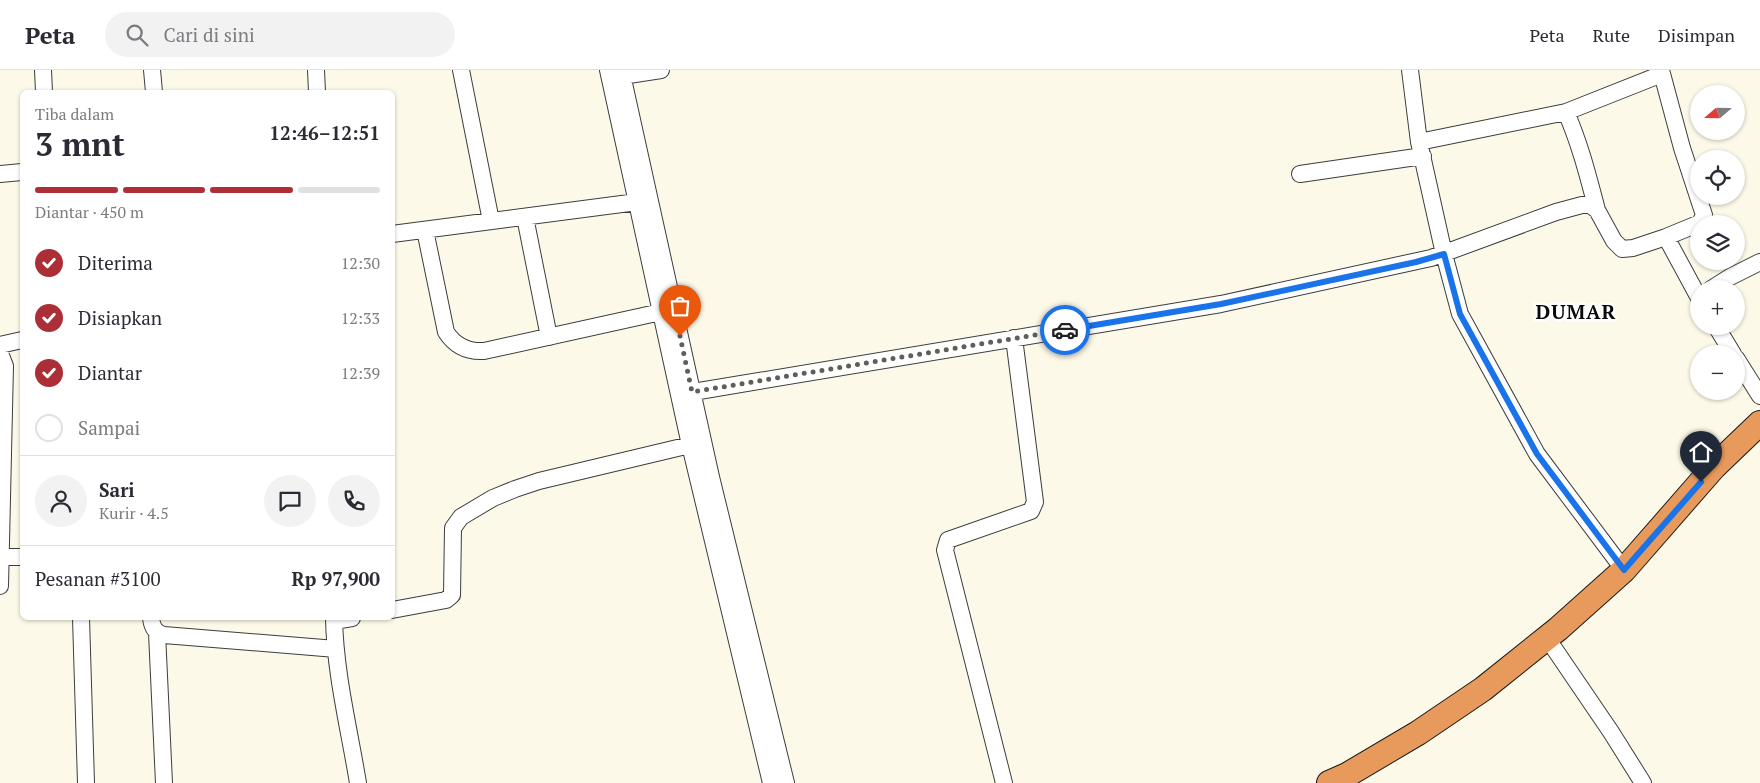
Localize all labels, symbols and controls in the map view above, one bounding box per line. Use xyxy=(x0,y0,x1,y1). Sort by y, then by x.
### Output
search box xyxy=(105,12,455,57)
text: Peta xyxy=(25,19,75,51)
icon: search xyxy=(123,21,151,49)
text: Cari di sini xyxy=(163,22,255,47)
text: Peta xyxy=(1530,23,1565,47)
text: Rute xyxy=(1593,23,1630,47)
text: Disimpan xyxy=(1658,23,1735,47)
north arrow xyxy=(1690,85,1745,140)
map controls xyxy=(1690,85,1745,400)
text: Tiba dalam xyxy=(35,103,114,125)
text: 12:46–12:51 xyxy=(269,120,380,145)
text: 3 mnt xyxy=(35,123,125,165)
button: locate xyxy=(1690,150,1745,205)
text: Diantar · 450 m xyxy=(35,201,144,223)
button: layers xyxy=(1690,215,1745,270)
icon: check xyxy=(35,249,63,277)
text: Diterima xyxy=(78,250,153,275)
text: 12:30 xyxy=(341,252,380,274)
button: + xyxy=(1690,280,1745,335)
pin xyxy=(659,285,701,336)
icon: bag xyxy=(666,292,694,320)
district label: DUMAR xyxy=(1535,298,1617,325)
icon: check xyxy=(35,304,63,332)
text: Disiapkan xyxy=(78,305,162,330)
courier xyxy=(1040,305,1090,355)
text: 12:33 xyxy=(341,307,380,329)
icon: car xyxy=(1051,316,1079,344)
button: − xyxy=(1690,345,1745,400)
icon: check xyxy=(35,359,63,387)
text: Diantar xyxy=(78,360,142,385)
text: 12:39 xyxy=(341,362,380,384)
text: Sampai xyxy=(78,415,140,440)
pin xyxy=(1680,431,1722,482)
icon: home xyxy=(1687,438,1715,466)
button: person xyxy=(35,475,87,527)
button: chat xyxy=(264,475,316,527)
button: phone xyxy=(328,475,380,527)
text: Sari xyxy=(99,477,135,502)
text: Kurir · 4.5 xyxy=(99,502,169,524)
text: Pesanan #3100 xyxy=(35,566,161,591)
text: Rp 97,900 xyxy=(292,566,380,591)

